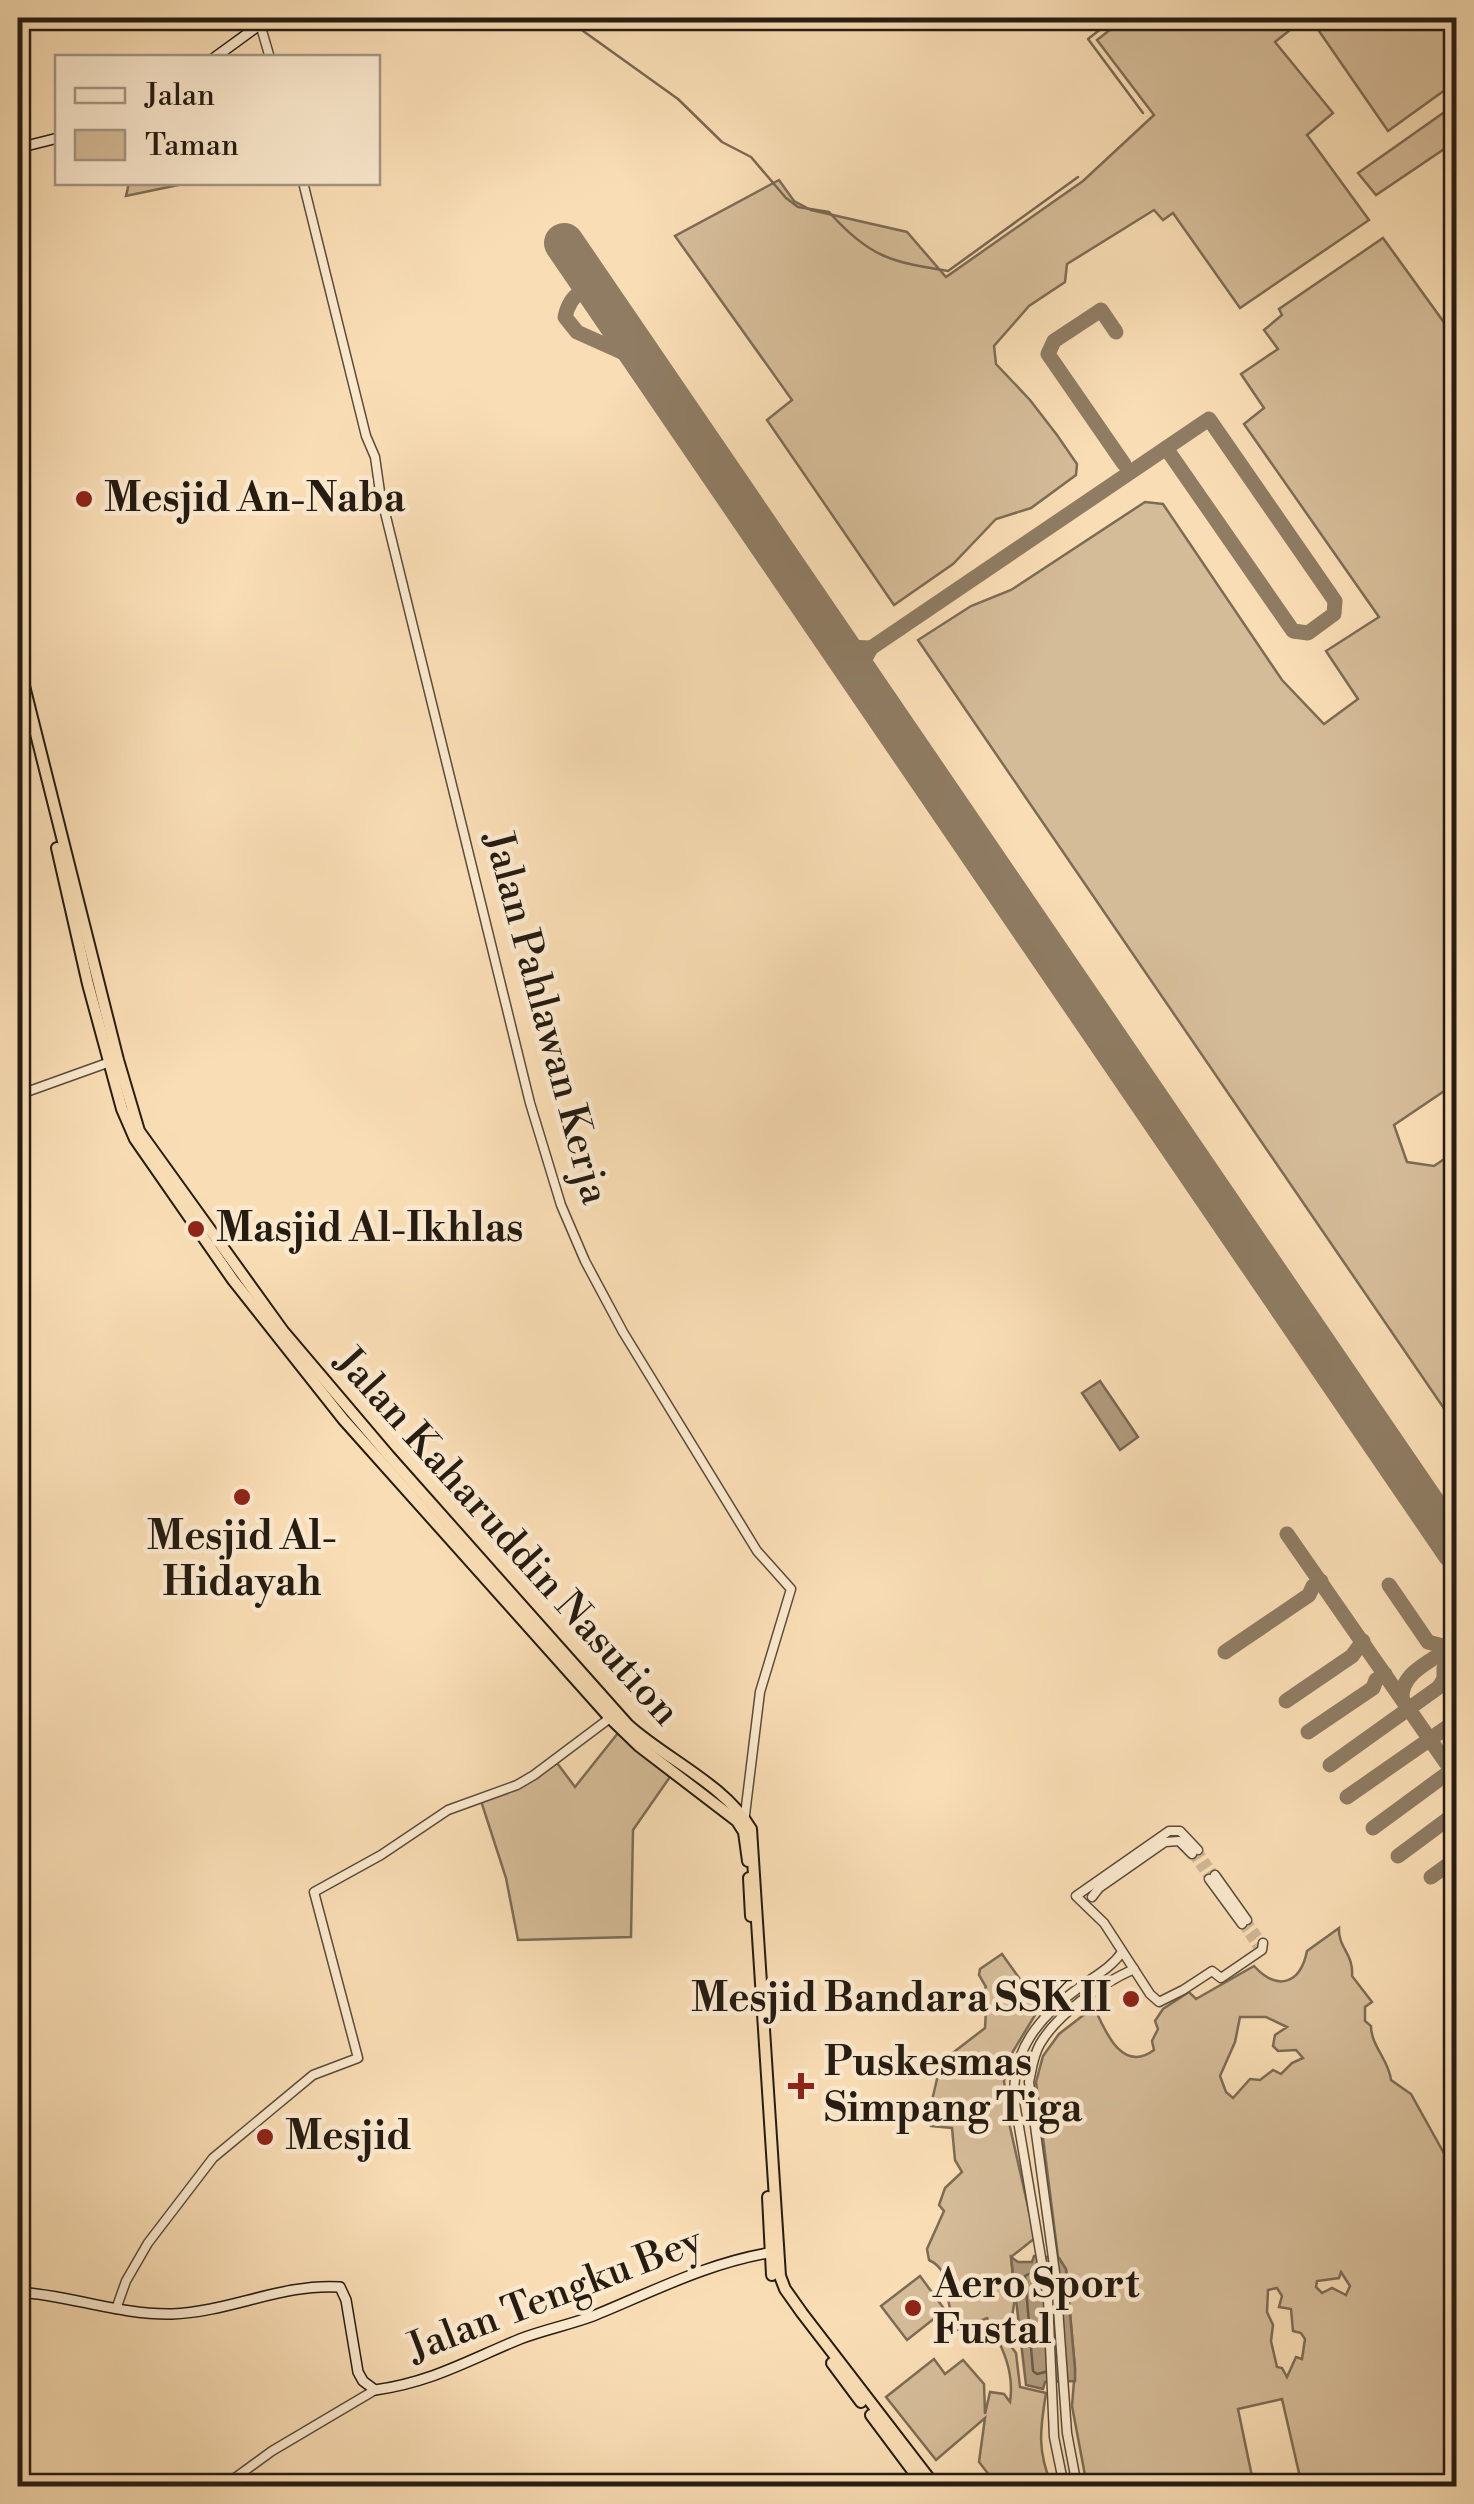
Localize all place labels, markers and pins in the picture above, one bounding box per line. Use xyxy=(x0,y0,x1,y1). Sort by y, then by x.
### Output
place label: Mesjid An-Naba xyxy=(104,474,406,524)
marker: Mesjid An-Naba xyxy=(73,488,95,510)
place label: Masjid Al-Ikhlas xyxy=(216,1204,523,1254)
marker: Masjid Al-Ikhlas xyxy=(185,1218,207,1240)
marker: Mesjid Al- Hidayah xyxy=(231,1486,253,1508)
place label: Mesjid Al- Hidayah xyxy=(147,1512,337,1608)
place label: Mesjid Bandara SSK II xyxy=(691,1974,1111,2024)
marker: Mesjid Bandara SSK II xyxy=(1120,1988,1142,2010)
place label: Puskesmas Simpang Tiga xyxy=(824,2038,1083,2134)
marker: Puskesmas Simpang Tiga xyxy=(788,2073,814,2099)
place label: Mesjid xyxy=(285,2112,411,2162)
marker: Mesjid xyxy=(254,2126,276,2148)
place label: Aero Sport Fustal xyxy=(932,2260,1140,2356)
marker: Aero Sport Fustal xyxy=(902,2297,924,2319)

